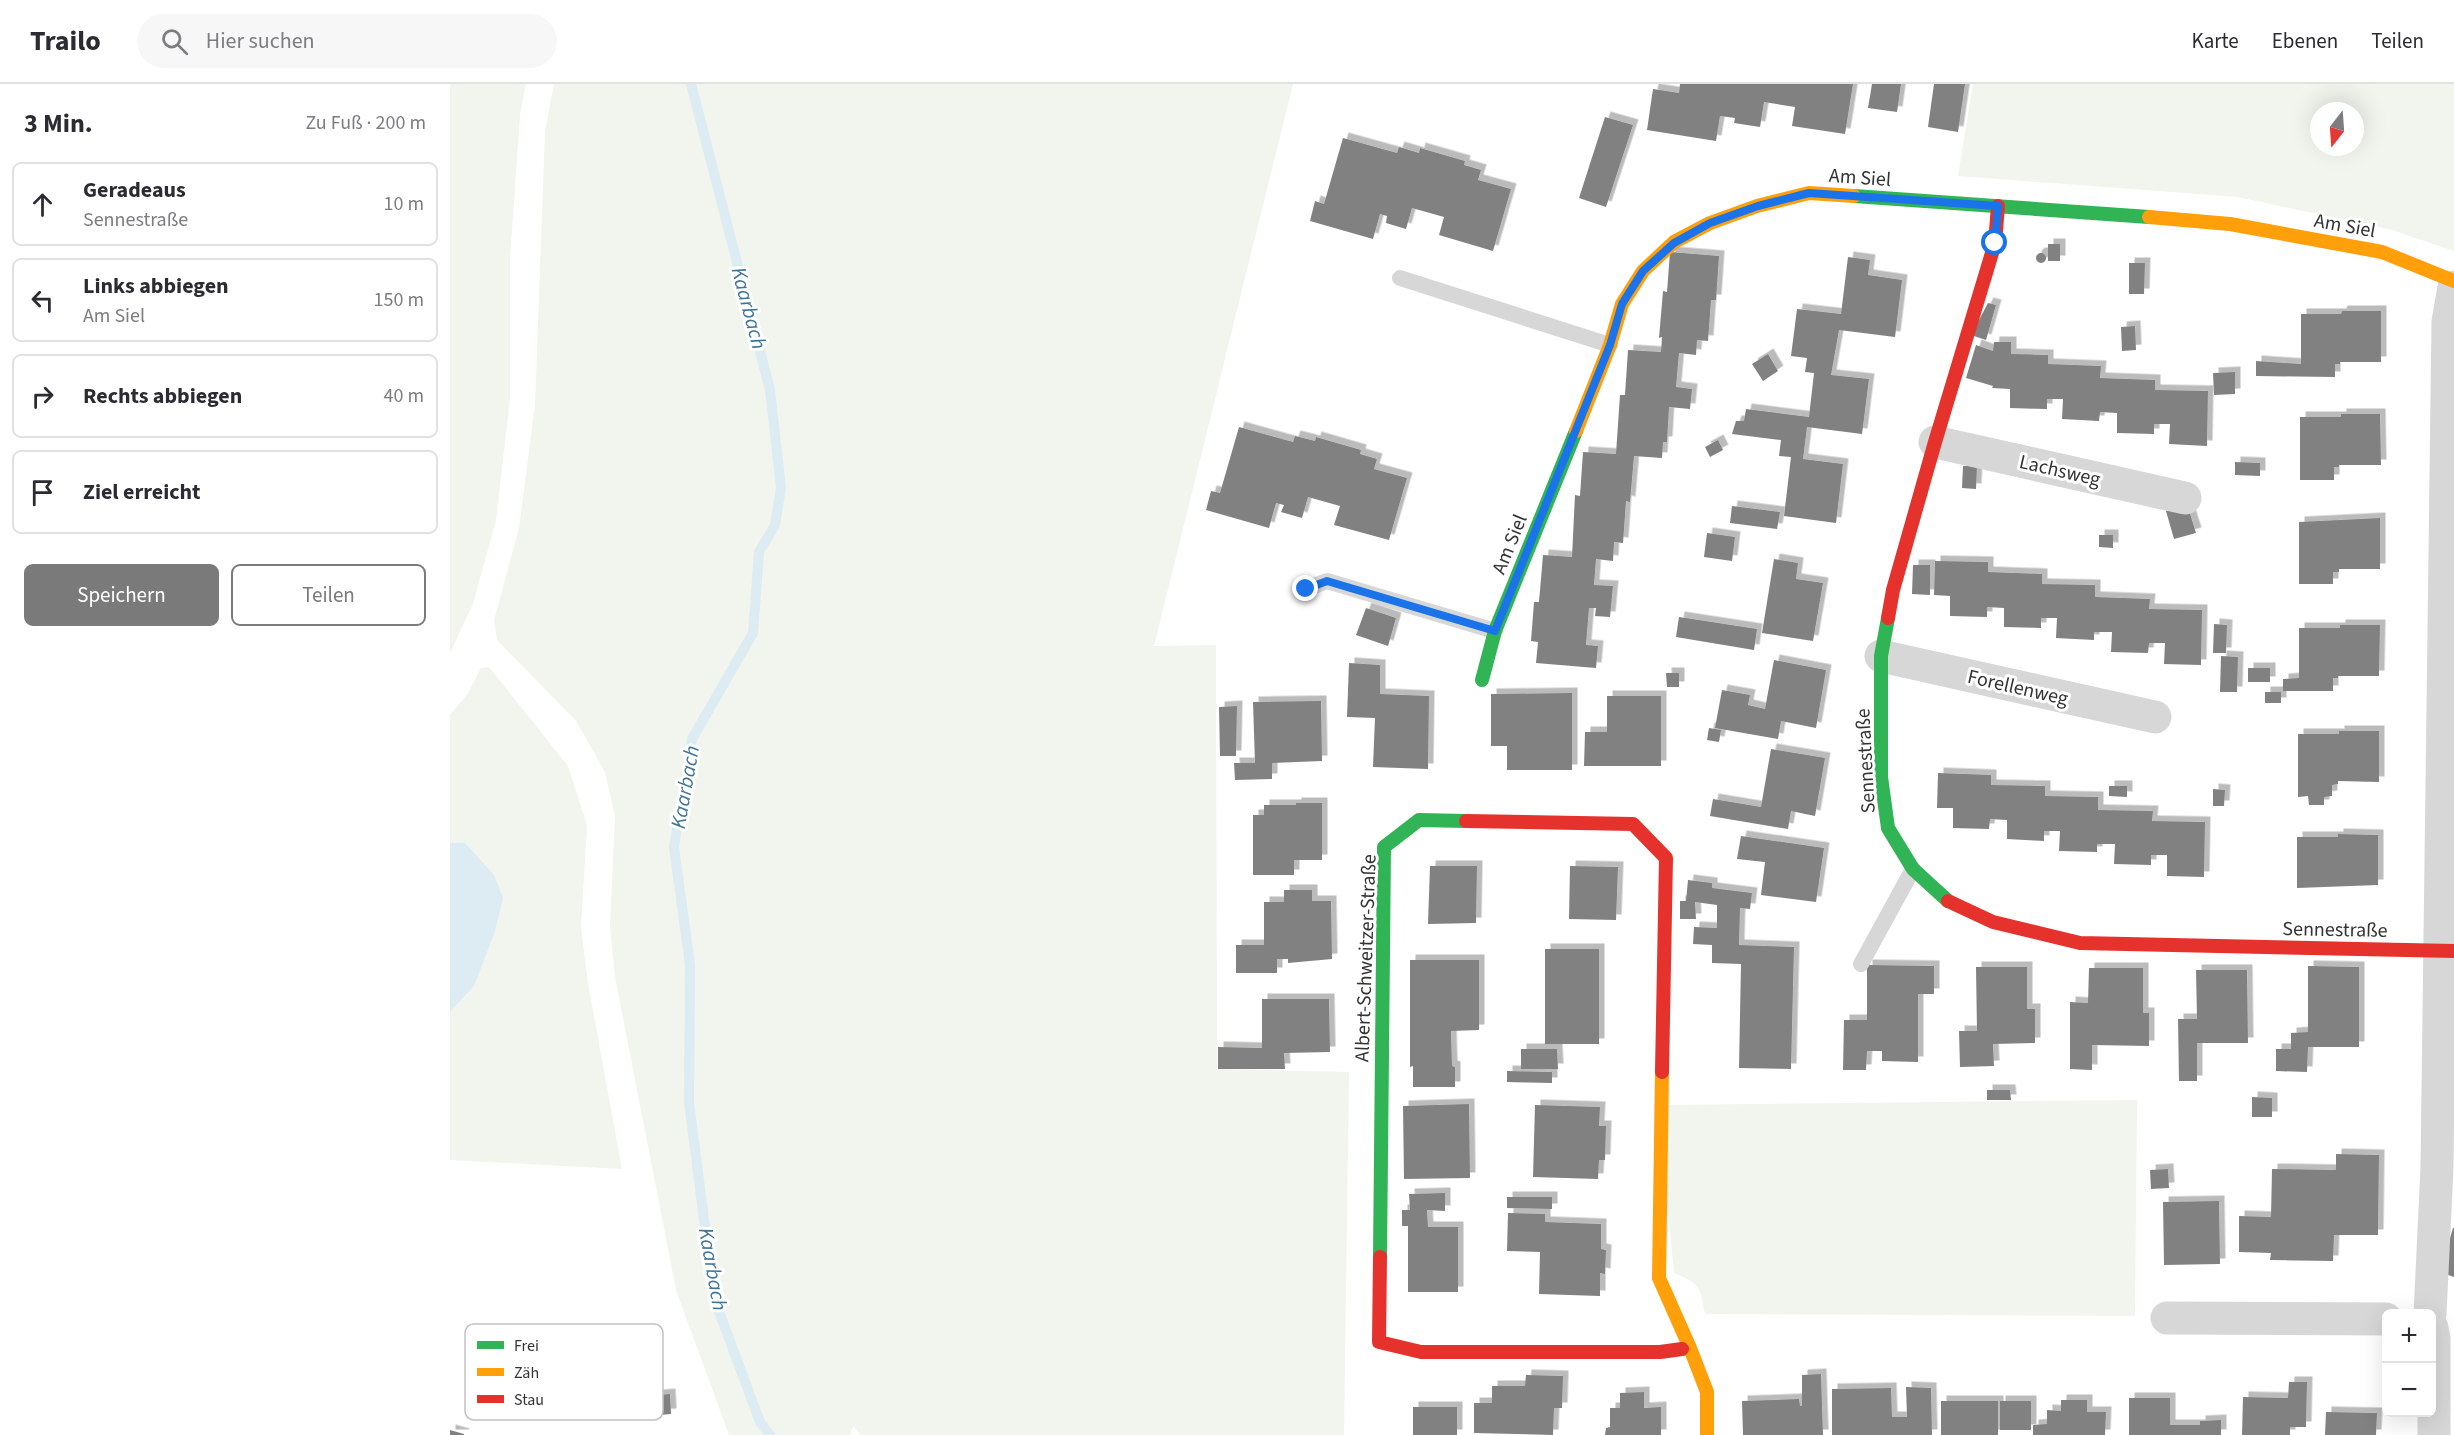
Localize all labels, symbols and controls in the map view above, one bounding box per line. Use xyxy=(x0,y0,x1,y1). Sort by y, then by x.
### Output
search box xyxy=(137,14,557,68)
text: Trailo xyxy=(30,21,101,61)
icon: search xyxy=(158,25,191,58)
text: Hier suchen xyxy=(206,25,315,57)
text: Karte xyxy=(2192,26,2239,56)
text: Ebenen xyxy=(2272,26,2338,56)
text: Teilen xyxy=(2371,26,2424,56)
north arrow xyxy=(2310,102,2364,156)
text: 3 Min. xyxy=(24,105,93,142)
text: Zu Fuß · 200 m xyxy=(305,109,426,137)
street label: Am Siel xyxy=(1828,162,1892,194)
text: Geradeaus xyxy=(83,174,186,206)
icon: ahead xyxy=(26,188,59,221)
text: 10 m xyxy=(384,190,424,218)
text: Sennestraße xyxy=(83,206,188,234)
street label: Am Siel xyxy=(2312,207,2378,245)
route start xyxy=(1981,229,2007,255)
water label: Kaarbach xyxy=(724,264,774,352)
text: Links abbiegen xyxy=(83,270,229,302)
icon: left xyxy=(26,284,59,317)
text: 150 m xyxy=(374,286,424,314)
text: Am Siel xyxy=(83,302,145,330)
icon: right xyxy=(26,380,59,413)
text: Rechts abbiegen xyxy=(83,380,242,412)
text: 40 m xyxy=(384,382,424,410)
street label: Lachsweg xyxy=(2017,448,2103,494)
icon: arrive xyxy=(26,476,59,509)
text: Ziel erreicht xyxy=(83,476,201,508)
street label: Am Siel xyxy=(1485,510,1535,578)
button: Speichern xyxy=(24,564,219,626)
button: Teilen xyxy=(231,564,426,626)
route end xyxy=(1292,575,1318,601)
street label: Forellenweg xyxy=(1965,663,2071,713)
street label: Sennestraße xyxy=(1849,708,1883,814)
water label: Kaarbach xyxy=(663,743,707,831)
street label: Albert-Schweitzer-Straße xyxy=(1348,853,1384,1063)
street label: Sennestraße xyxy=(2282,915,2388,945)
water label: Kaarbach xyxy=(691,1225,735,1313)
map controls xyxy=(2382,1309,2436,1417)
button: + xyxy=(2382,1309,2436,1363)
legend xyxy=(465,1324,663,1420)
text: Frei xyxy=(514,1335,539,1357)
text: Zäh xyxy=(514,1362,539,1384)
button: − xyxy=(2382,1363,2436,1417)
text: Stau xyxy=(514,1389,544,1411)

